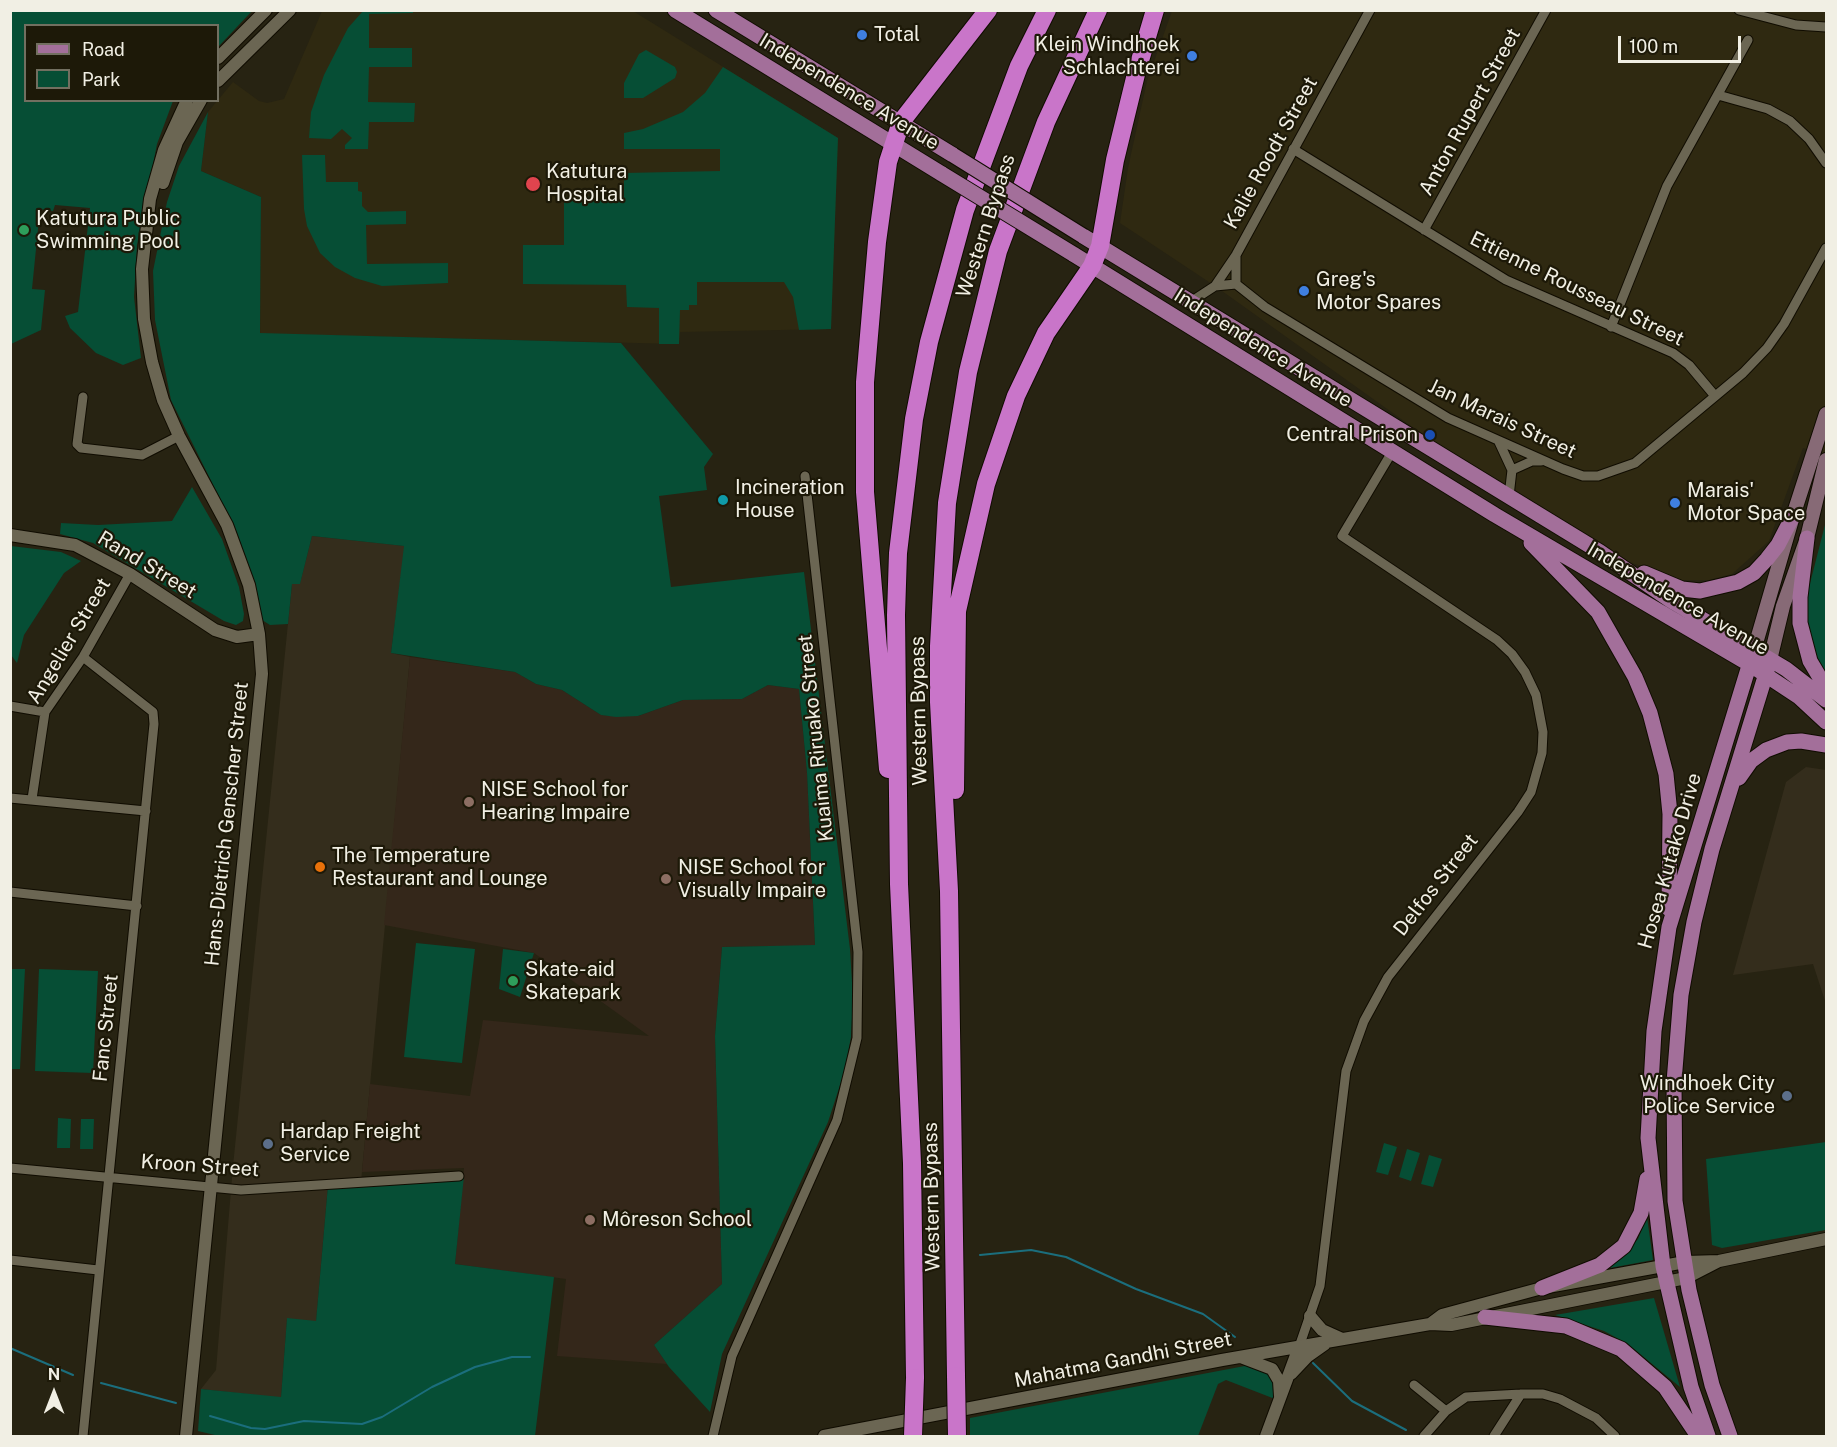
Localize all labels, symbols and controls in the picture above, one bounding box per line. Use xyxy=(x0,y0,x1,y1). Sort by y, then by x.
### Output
place label: Total xyxy=(874,23,920,47)
legend xyxy=(24,24,219,102)
street label: Anton Rupert Street xyxy=(1414,24,1526,200)
scale bar xyxy=(1621,24,1744,62)
marker: Total xyxy=(855,28,869,42)
street label: Independence Avenue xyxy=(755,29,943,155)
place label: Klein Windhoek Schlachterei xyxy=(1035,33,1180,80)
text: 100 m xyxy=(1629,36,1678,57)
text: Road xyxy=(82,39,125,60)
marker: Klein Windhoek Schlachterei xyxy=(1185,49,1199,63)
text: Park xyxy=(82,69,120,90)
street label: Kalie Roodt Street xyxy=(1219,73,1323,233)
street label: Western Bypass xyxy=(952,151,1020,301)
place label: Katutura Hospital xyxy=(546,160,627,207)
marker: Katutura Hospital xyxy=(524,175,542,193)
place label: Katutura Public Swimming Pool xyxy=(36,207,180,254)
marker: Katutura Public Swimming Pool xyxy=(17,223,31,237)
street label: Ettienne Rousseau Street xyxy=(1466,227,1688,351)
place label: Greg's Motor Spares xyxy=(1316,268,1441,315)
street label: Independence Avenue xyxy=(1169,283,1357,413)
marker: Greg's Motor Spares xyxy=(1297,284,1311,298)
street label: Jan Marais Street xyxy=(1424,374,1580,464)
place label: Central Prison xyxy=(1286,423,1418,447)
marker: Central Prison xyxy=(1423,428,1437,442)
place label: Incineration House xyxy=(735,476,845,523)
place label: Marais' Motor Space xyxy=(1687,479,1805,526)
marker: Incineration House xyxy=(716,493,730,507)
marker: Marais' Motor Space xyxy=(1668,496,1682,510)
street label: Rand Street xyxy=(93,526,201,604)
street label: Independence Avenue xyxy=(1583,537,1773,661)
street label: Angelier Street xyxy=(22,574,116,708)
street label: Kuaima Riruako Street xyxy=(793,633,839,843)
street label: Western Bypass xyxy=(906,636,932,786)
street label: Hans-Dietrich Genscher Street xyxy=(200,681,254,967)
street label: Hosea Kutako Drive xyxy=(1633,770,1707,952)
place label: NISE School for Hearing Impaire xyxy=(481,778,630,825)
marker: NISE School for Hearing Impaire xyxy=(462,795,476,809)
street label: Delfos Street xyxy=(1389,829,1483,941)
place label: The Temperature Restaurant and Lounge xyxy=(332,844,548,891)
place label: NISE School for Visually Impaire xyxy=(678,856,826,903)
marker: The Temperature Restaurant and Lounge xyxy=(313,860,327,874)
marker: NISE School for Visually Impaire xyxy=(659,872,673,886)
place label: Skate-aid Skatepark xyxy=(525,958,621,1005)
street label: Fanc Street xyxy=(88,973,124,1083)
marker: Skate-aid Skatepark xyxy=(506,974,520,988)
place label: Windhoek City Police Service xyxy=(1640,1072,1775,1119)
marker: Windhoek City Police Service xyxy=(1780,1089,1794,1103)
place label: Hardap Freight Service xyxy=(280,1120,421,1167)
street label: Western Bypass xyxy=(919,1122,945,1272)
marker: Hardap Freight Service xyxy=(261,1137,275,1151)
street label: Kroon Street xyxy=(140,1150,260,1182)
place label: Môreson School xyxy=(602,1208,752,1232)
marker: Môreson School xyxy=(583,1213,597,1227)
street label: Mahatma Gandhi Street xyxy=(1012,1327,1234,1393)
north arrow xyxy=(24,1363,84,1423)
text: N xyxy=(48,1365,60,1384)

